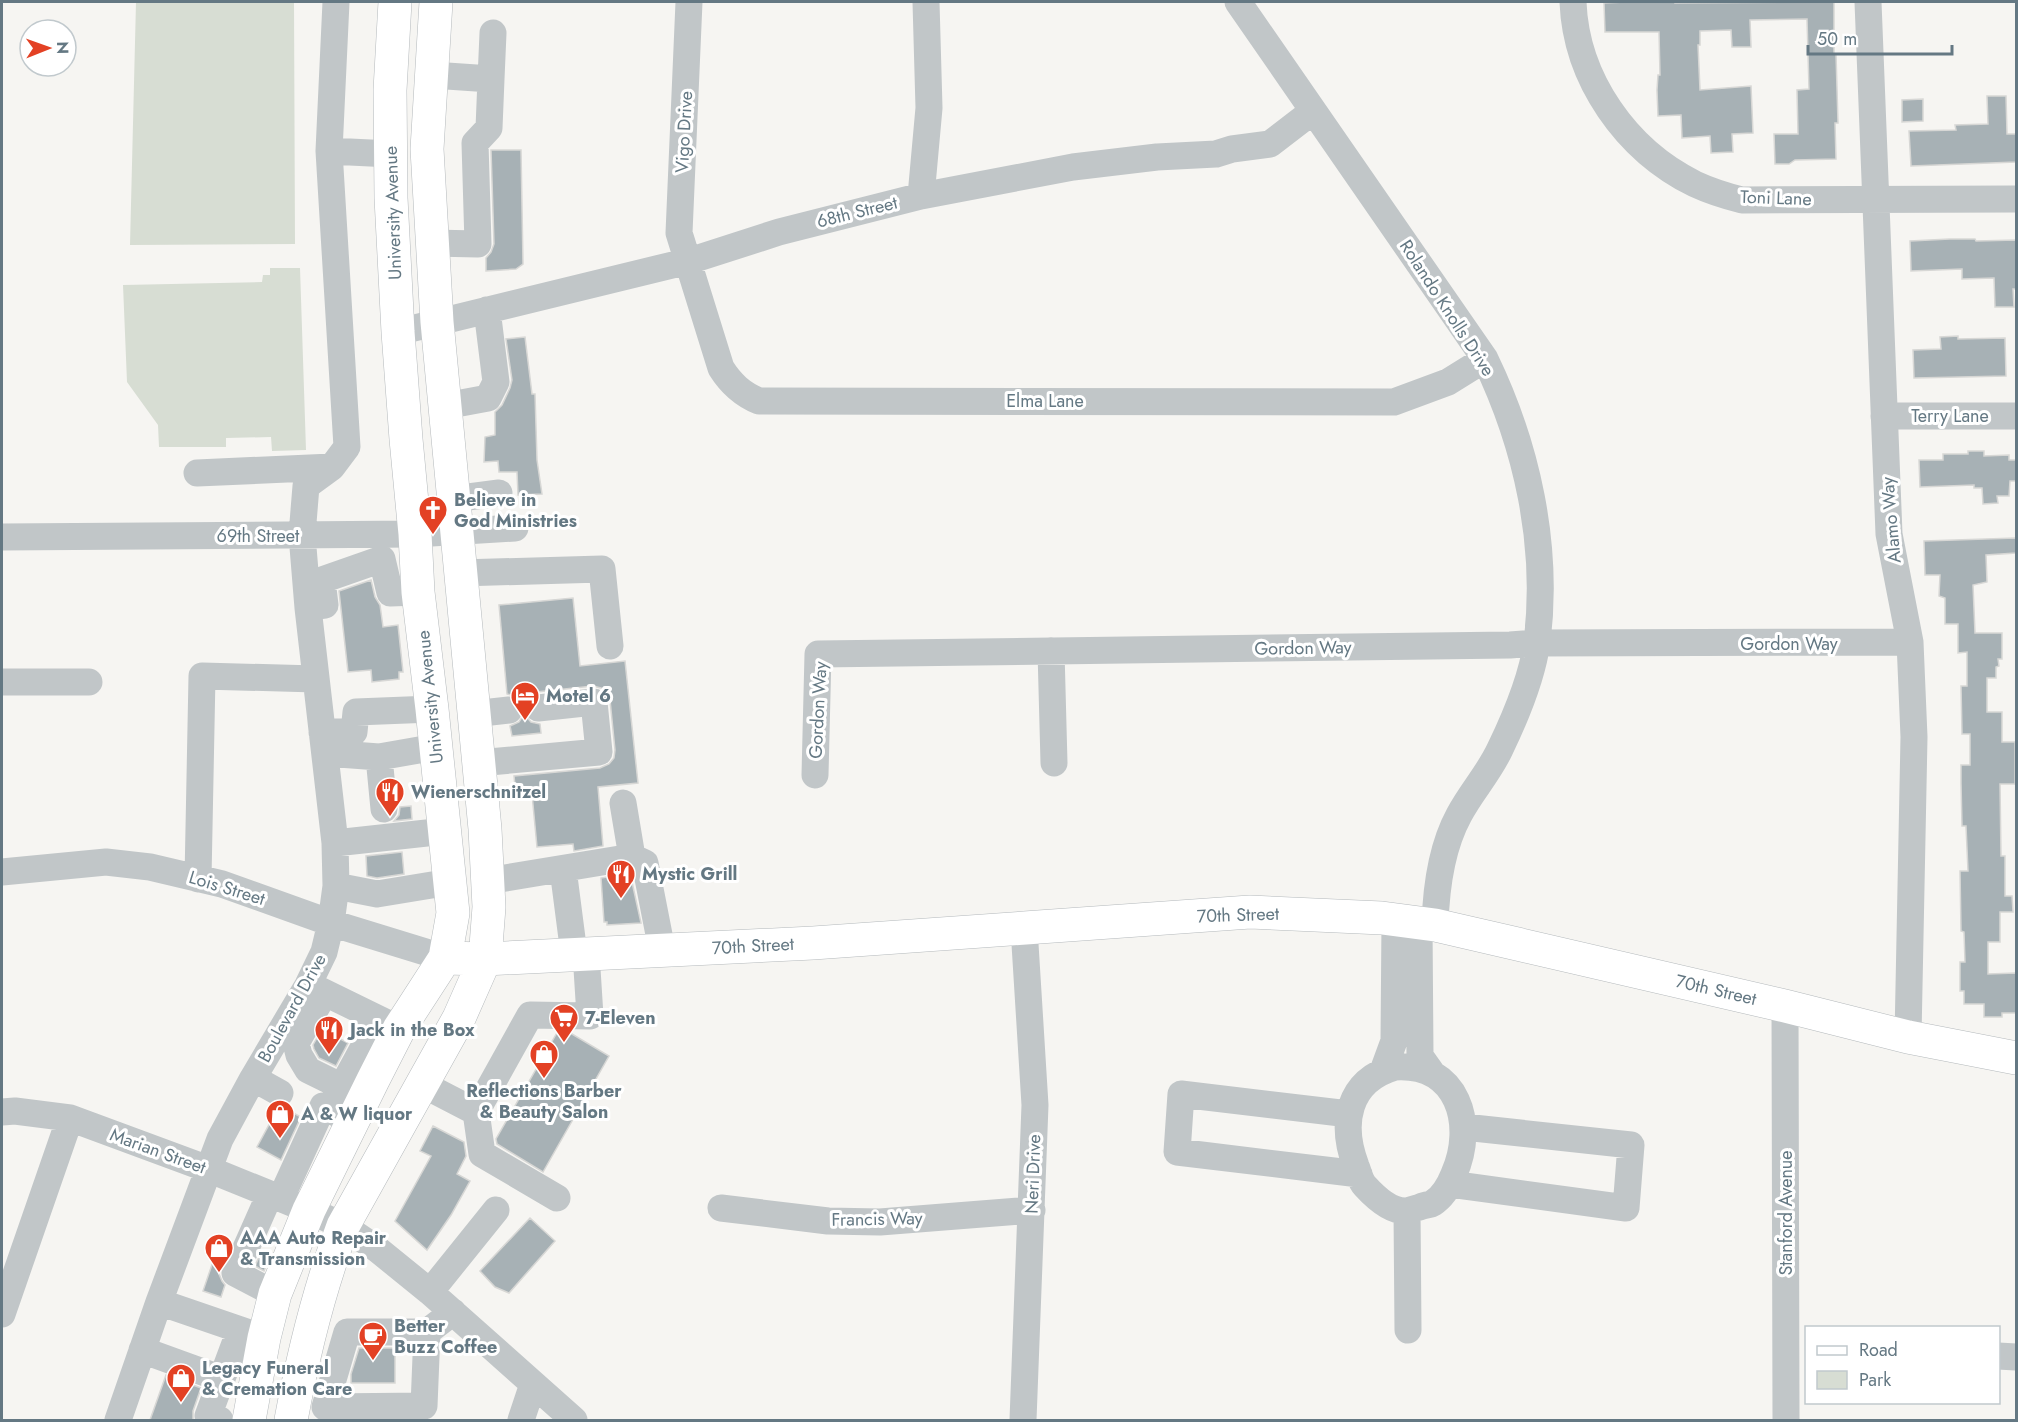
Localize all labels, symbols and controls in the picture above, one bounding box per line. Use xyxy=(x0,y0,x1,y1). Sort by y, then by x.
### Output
north arrow xyxy=(18,18,78,78)
scale bar xyxy=(1808,18,1952,56)
text: 50 m xyxy=(1817,26,1857,52)
text: N xyxy=(51,41,74,54)
street label: Vigo Drive xyxy=(669,90,699,174)
street label: University Avenue xyxy=(378,146,408,280)
street label: Toni Lane xyxy=(1740,184,1812,212)
street label: 68th Street xyxy=(814,189,901,235)
street label: Rolando Knolls Drive xyxy=(1393,235,1501,381)
street label: Elma Lane xyxy=(1006,388,1084,414)
street label: Terry Lane xyxy=(1911,403,1989,429)
street label: Alamo Way xyxy=(1874,476,1908,564)
place label: Believe in God Ministries xyxy=(454,487,577,534)
church icon: Believe in God Ministries xyxy=(417,494,449,536)
street label: 69th Street xyxy=(217,523,300,549)
street label: University Avenue xyxy=(410,629,450,765)
street label: Gordon Way xyxy=(1740,631,1838,657)
street label: Gordon Way xyxy=(1254,634,1352,662)
street label: Gordon Way xyxy=(802,661,834,759)
hotel icon: Motel 6 xyxy=(509,680,541,722)
place label: Motel 6 xyxy=(546,683,611,709)
restaurant icon: Wienerschnitzel xyxy=(374,776,406,818)
place label: Wienerschnitzel xyxy=(411,779,546,805)
restaurant icon: Mystic Grill xyxy=(605,858,637,900)
place label: Mystic Grill xyxy=(642,861,737,887)
street label: Lois Street xyxy=(186,864,269,912)
street label: 70th Street xyxy=(1196,901,1280,929)
street label: 70th Street xyxy=(711,931,795,961)
street label: Boulevard Drive xyxy=(251,949,333,1067)
street label: 70th Street xyxy=(1673,968,1760,1012)
supermarket icon: 7-Eleven xyxy=(548,1002,580,1044)
place label: 7-Eleven xyxy=(585,1005,656,1031)
restaurant icon: Jack in the Box xyxy=(313,1014,345,1056)
place label: Jack in the Box xyxy=(347,1017,475,1043)
shop icon: Reflections Barber & Beauty Salon xyxy=(528,1038,560,1080)
place label: Reflections Barber & Beauty Salon xyxy=(466,1078,622,1125)
shop icon: A & W liquor xyxy=(264,1098,296,1140)
place label: A & W liquor xyxy=(300,1101,413,1127)
street label: Marian Street xyxy=(106,1122,210,1181)
street label: Neri Drive xyxy=(1019,1134,1047,1214)
street label: Stanford Avenue xyxy=(1773,1150,1799,1276)
street label: Francis Way xyxy=(831,1205,923,1233)
place label: AAA Auto Repair & Transmission xyxy=(239,1225,387,1272)
shop icon: AAA Auto Repair & Transmission xyxy=(203,1232,235,1274)
place label: Better Buzz Coffee xyxy=(394,1313,497,1360)
cafe icon: Better Buzz Coffee xyxy=(357,1320,389,1362)
legend xyxy=(1805,1326,2000,1404)
text: Road xyxy=(1859,1337,1898,1363)
place label: Legacy Funeral & Cremation Care xyxy=(202,1355,352,1402)
shop icon: Legacy Funeral & Cremation Care xyxy=(165,1362,197,1404)
text: Park xyxy=(1859,1367,1891,1393)

